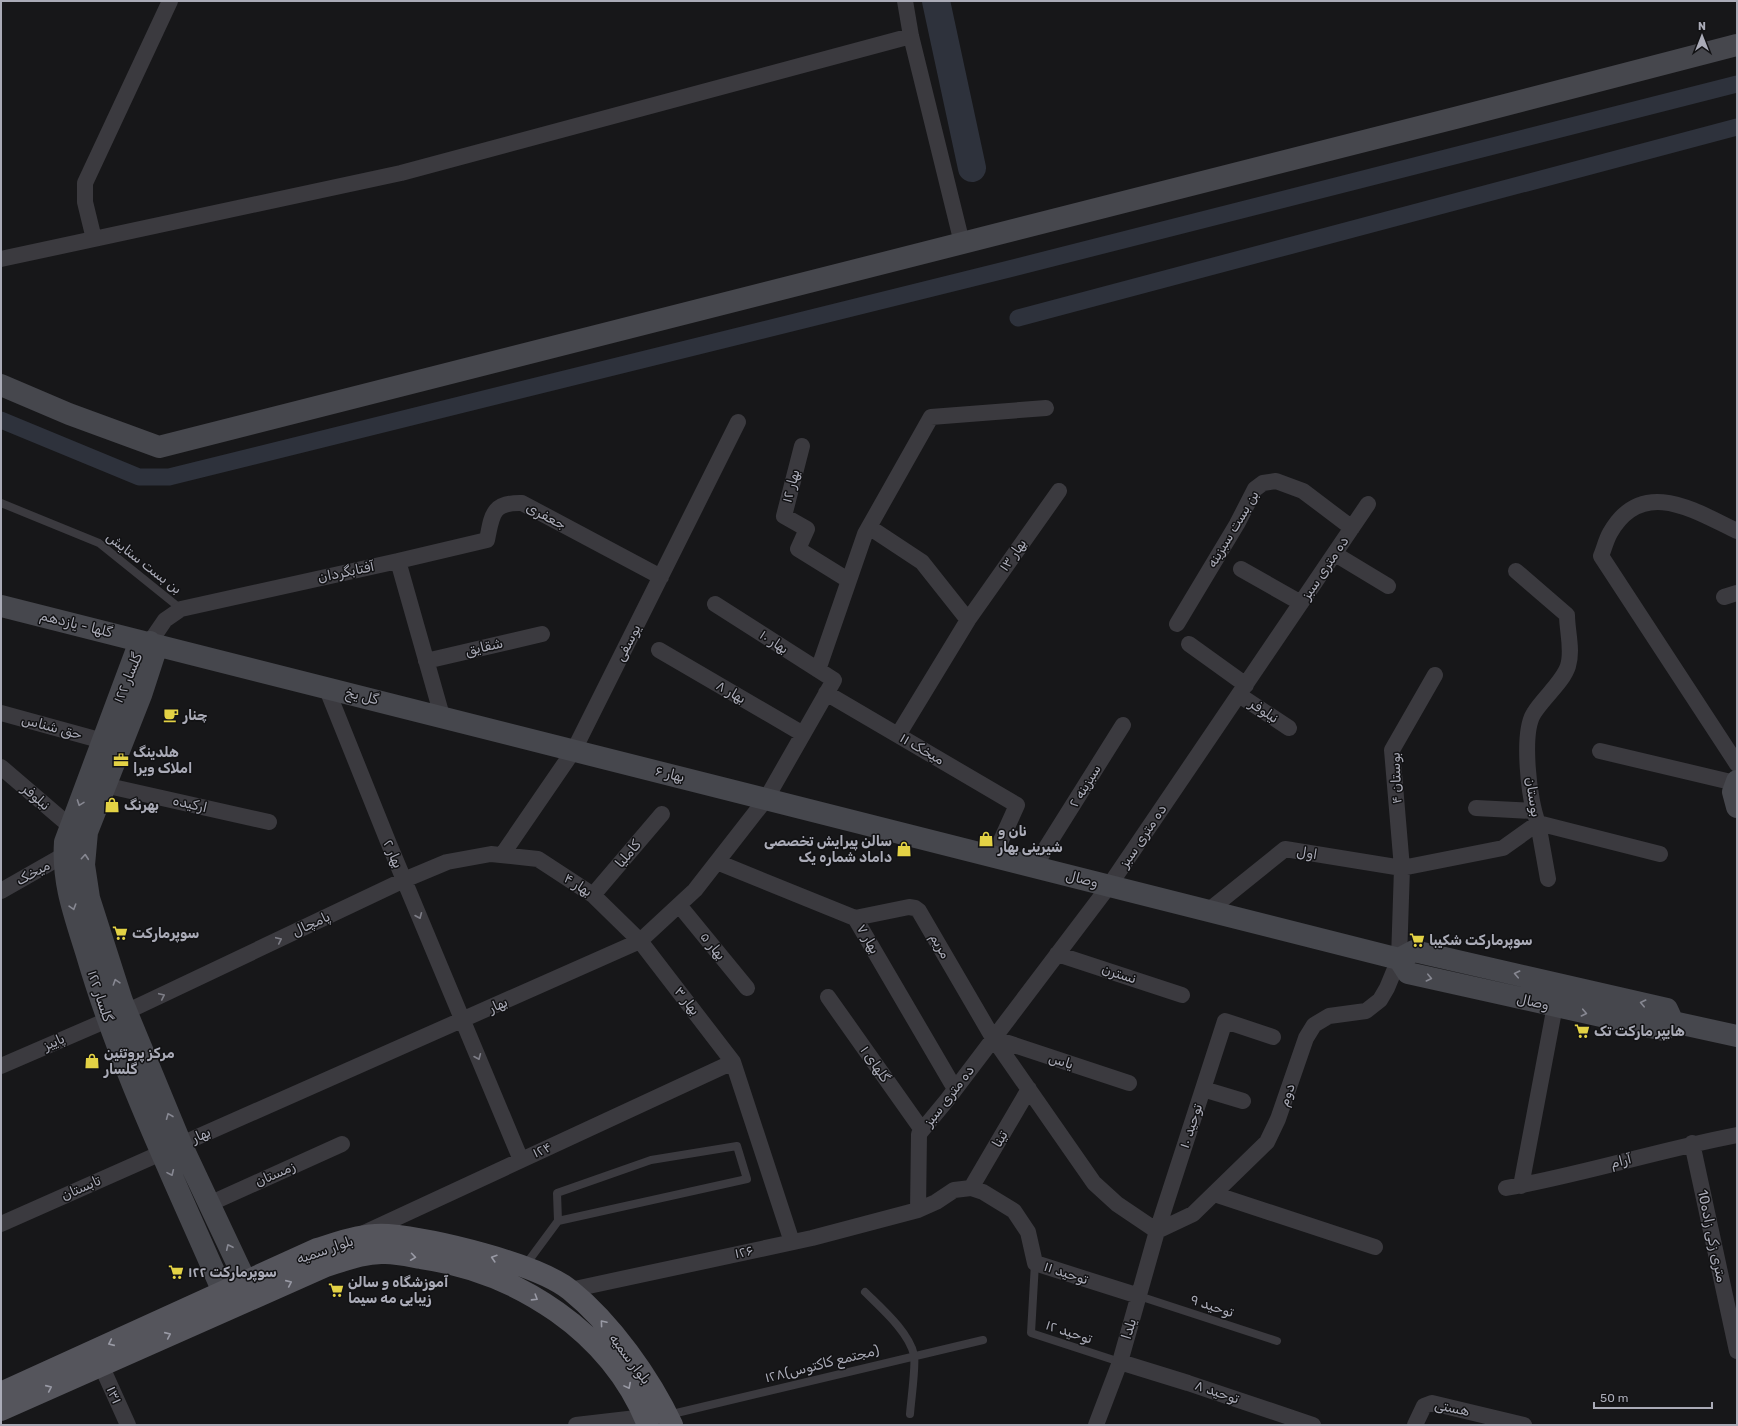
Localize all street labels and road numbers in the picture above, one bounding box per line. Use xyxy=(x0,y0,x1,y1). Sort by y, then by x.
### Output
street label: بهار ۱۲ xyxy=(778,467,804,505)
street label: بن بست سبزینه xyxy=(1203,487,1263,571)
street label: جعفری xyxy=(523,499,569,533)
street label: بن بست ستایش xyxy=(103,528,185,598)
street label: ده متری سبز xyxy=(1297,533,1352,604)
street label: بهار ۱۳ xyxy=(996,535,1030,575)
street label: آفتابگردان xyxy=(316,558,376,586)
street label: گلها - یازدهم xyxy=(38,607,115,641)
street label: یوسفی xyxy=(612,621,645,664)
street label: بهار ۱۰ xyxy=(756,626,792,658)
street label: شقایق xyxy=(463,634,505,660)
street label: گلسار ۱۲۲ xyxy=(110,650,146,706)
street label: بهار ۸ xyxy=(713,677,749,707)
street label: گل یخ xyxy=(343,684,381,710)
street label: نیلوفر xyxy=(1245,694,1282,727)
street label: حق شناس xyxy=(20,711,84,743)
street label: میخک ۱۱ xyxy=(897,730,947,769)
street label: بوستان ۴ xyxy=(1387,752,1405,804)
street label: سبزینه ۲ xyxy=(1065,761,1105,811)
street label: بهار ۶ xyxy=(653,762,687,786)
street label: بوستان xyxy=(1521,776,1545,818)
street label: نیلوفر xyxy=(18,779,54,814)
street label: ارکیده xyxy=(171,792,209,816)
street label: ده متری سبز xyxy=(1115,801,1170,872)
street label: کاملیا xyxy=(611,836,645,871)
street label: بهار ۲ xyxy=(379,837,407,871)
street label: اول xyxy=(1295,843,1319,863)
street label: میخک xyxy=(13,857,53,889)
street label: وصال xyxy=(1064,867,1100,891)
street label: بهار ۴ xyxy=(561,870,595,900)
street label: پامچال xyxy=(289,908,333,941)
street label: بهار ۷ xyxy=(853,921,883,957)
street label: بهار ۵ xyxy=(697,928,729,964)
street label: مریم xyxy=(926,930,954,962)
street label: نسترن xyxy=(1099,960,1139,988)
street label: گلسار ۱۲۲ xyxy=(84,968,116,1024)
street label: بهار ۳ xyxy=(671,983,703,1019)
street label: وصال xyxy=(1515,990,1551,1014)
street label: بهار xyxy=(485,993,510,1017)
street label: پاییز xyxy=(40,1030,68,1056)
street label: گلهای ۱ xyxy=(856,1043,894,1086)
street label: یاس xyxy=(1047,1049,1076,1073)
street label: ده متری سبز xyxy=(919,1062,978,1131)
street label: دوم xyxy=(1275,1081,1300,1109)
street label: توحید ۱۰ xyxy=(1176,1101,1206,1150)
street label: بهار xyxy=(188,1123,213,1147)
street label: تینا xyxy=(988,1127,1012,1151)
street label: ۱۲۴ xyxy=(530,1138,554,1162)
street label: آرام xyxy=(1609,1150,1633,1173)
street label: زمستان xyxy=(252,1158,298,1190)
street label: تابستان xyxy=(58,1172,104,1204)
street label: 10متری زکی زاده xyxy=(1694,1188,1730,1284)
street label: بلوار سمیه xyxy=(294,1232,356,1268)
street label: ۱۲۶ xyxy=(733,1242,755,1262)
street label: توحید ۱۱ xyxy=(1042,1258,1091,1288)
street label: توحید ۹ xyxy=(1188,1291,1236,1321)
street label: توحید ۱۲ xyxy=(1043,1316,1095,1348)
street label: یلدا xyxy=(1118,1316,1140,1341)
street label: بلوار سمیه xyxy=(605,1330,655,1388)
street label: ۱۲۸(مجتمع کاکتوس) xyxy=(763,1342,881,1388)
street label: توحید ۸ xyxy=(1193,1376,1242,1408)
street label: ۱۳۱ xyxy=(103,1383,125,1407)
street label: هستی xyxy=(1433,1396,1471,1420)

